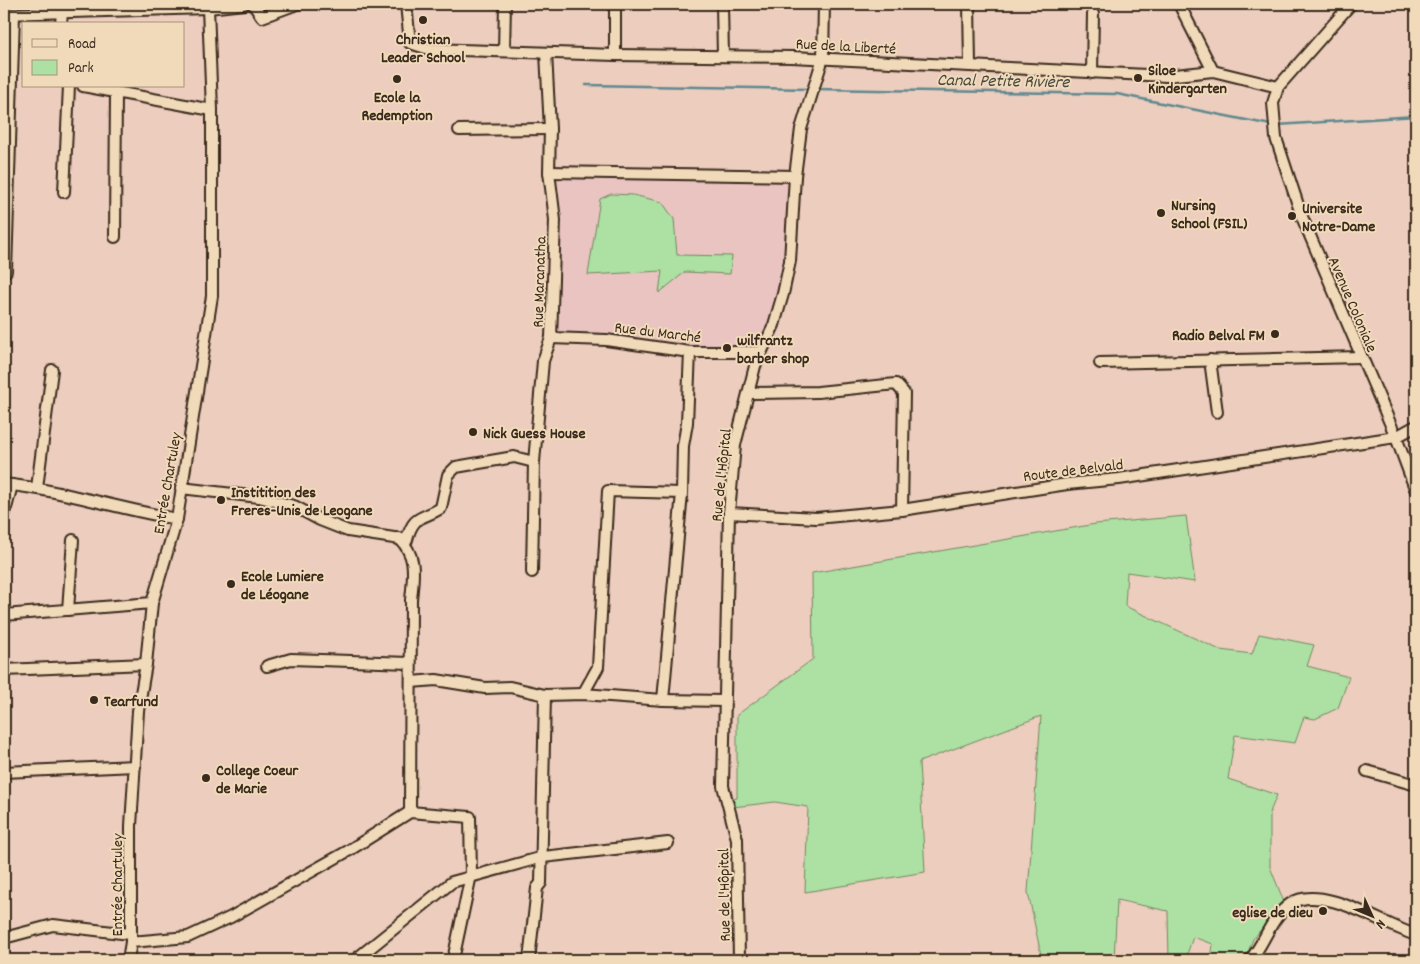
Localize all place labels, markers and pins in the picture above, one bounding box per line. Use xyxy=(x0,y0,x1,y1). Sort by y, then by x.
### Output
marker: Christian Leader School xyxy=(417,14,429,26)
place label: Christian Leader School xyxy=(381,29,465,70)
place label: Siloe Kindergarten xyxy=(1148,60,1227,101)
marker: Siloe Kindergarten xyxy=(1132,72,1144,84)
marker: Ecole la Redemption xyxy=(391,73,403,85)
place label: Ecole la Redemption xyxy=(361,87,433,128)
place label: Nursing School (FSIL) xyxy=(1171,195,1247,236)
place label: Universite Notre-Dame xyxy=(1302,198,1375,239)
marker: Nursing School (FSIL) xyxy=(1155,207,1167,219)
marker: Universite Notre-Dame xyxy=(1286,210,1298,222)
place label: Radio Belval FM xyxy=(1172,325,1265,348)
marker: Radio Belval FM xyxy=(1269,328,1281,340)
place label: wilfrantz barber shop xyxy=(737,330,810,371)
marker: wilfrantz barber shop xyxy=(721,342,733,354)
place label: Nick Guess House xyxy=(483,423,586,446)
marker: Nick Guess House xyxy=(467,426,479,438)
place label: Institition des Freres-Unis de Leogane xyxy=(231,482,373,523)
marker: Institition des Freres-Unis de Leogane xyxy=(215,494,227,506)
place label: Ecole Lumiere de Léogane xyxy=(241,566,324,607)
marker: Ecole Lumiere de Léogane xyxy=(225,578,237,590)
place label: Tearfund xyxy=(104,691,158,714)
marker: Tearfund xyxy=(88,694,100,706)
place label: College Coeur de Marie xyxy=(216,760,299,801)
marker: College Coeur de Marie xyxy=(200,772,212,784)
place label: eglise de dieu xyxy=(1232,902,1313,925)
marker: eglise de dieu xyxy=(1317,905,1329,917)

